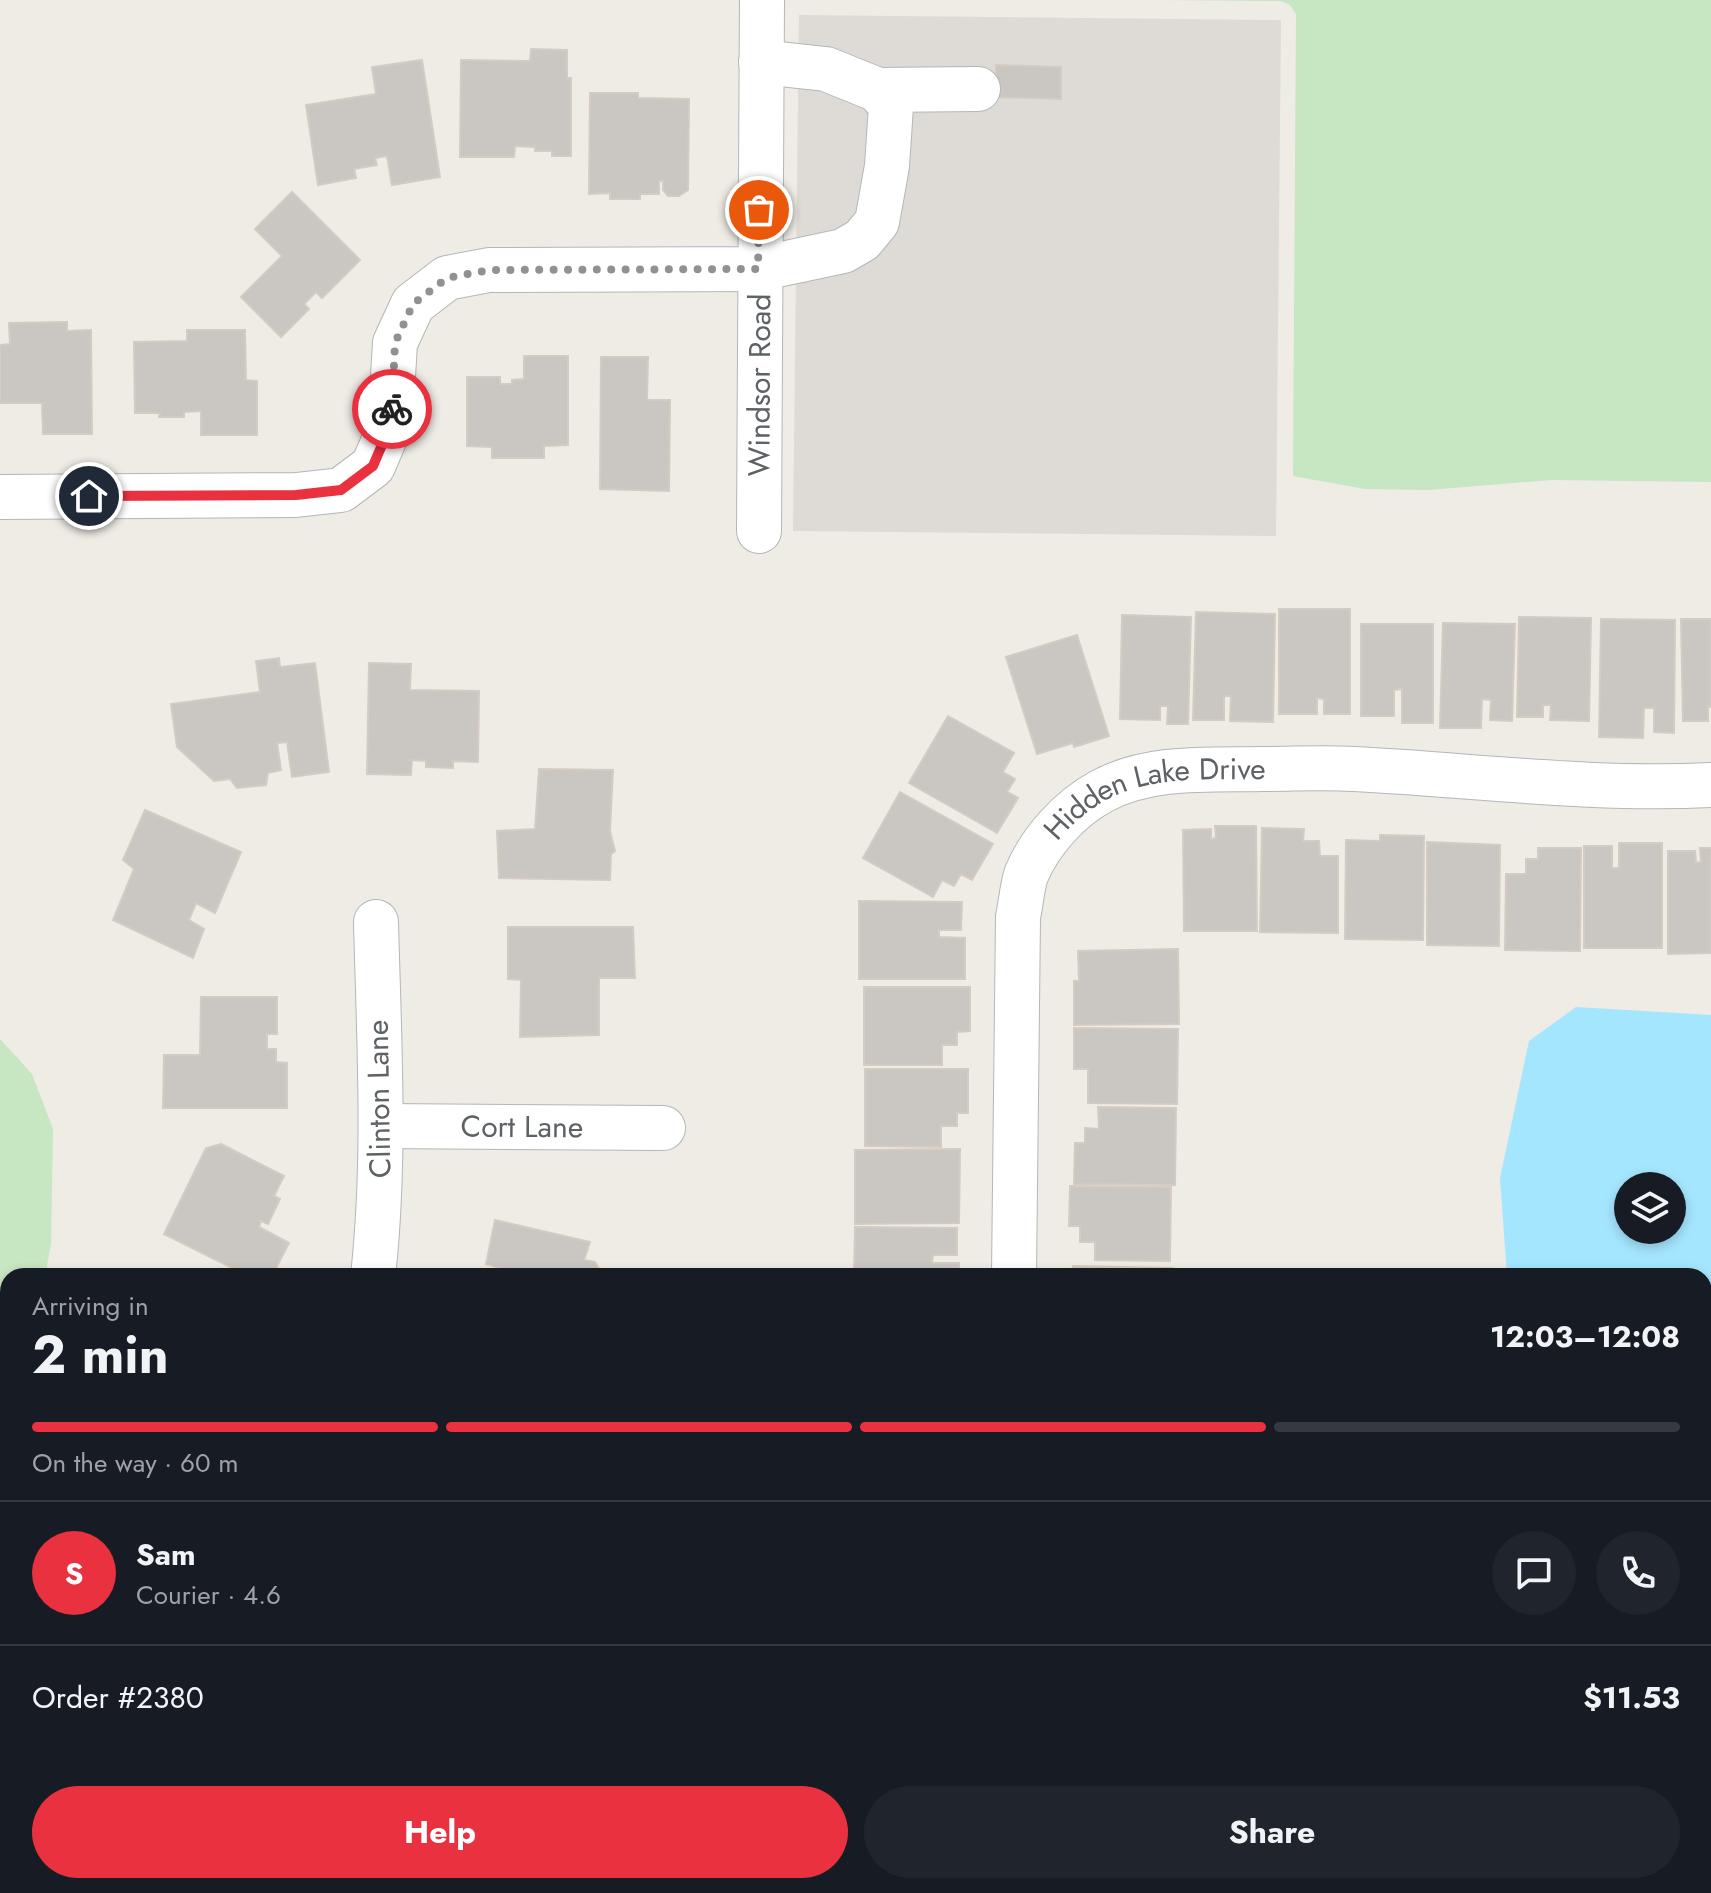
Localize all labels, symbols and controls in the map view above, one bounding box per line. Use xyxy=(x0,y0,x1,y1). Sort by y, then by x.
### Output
pin xyxy=(725,176,793,244)
icon: bag xyxy=(737,188,781,232)
street label: Windsor Road xyxy=(737,293,781,477)
courier xyxy=(352,369,432,449)
icon: bike xyxy=(370,387,414,431)
pin xyxy=(55,462,123,530)
icon: home xyxy=(67,474,111,518)
street label: Hidden Lake Drive xyxy=(1033,747,1266,849)
street label: Clinton Lane xyxy=(356,1019,401,1179)
street label: Cort Lane xyxy=(461,1105,583,1148)
map controls xyxy=(1614,1172,1686,1244)
button: layers xyxy=(1614,1172,1686,1244)
text: Arriving in xyxy=(32,1287,149,1325)
text: 12:03–12:08 xyxy=(1490,1315,1680,1358)
text: 2 min xyxy=(32,1317,169,1393)
text: On the way · 60 m xyxy=(32,1444,239,1482)
button: chat xyxy=(1492,1531,1576,1615)
button: phone xyxy=(1596,1531,1680,1615)
text: Sam xyxy=(136,1533,196,1576)
text: S xyxy=(65,1552,83,1595)
text: Courier · 4.6 xyxy=(136,1576,281,1614)
text: Order #2380 xyxy=(32,1676,204,1719)
text: $11.53 xyxy=(1583,1676,1680,1719)
button: Help xyxy=(32,1786,848,1878)
button: Share xyxy=(864,1786,1680,1878)

